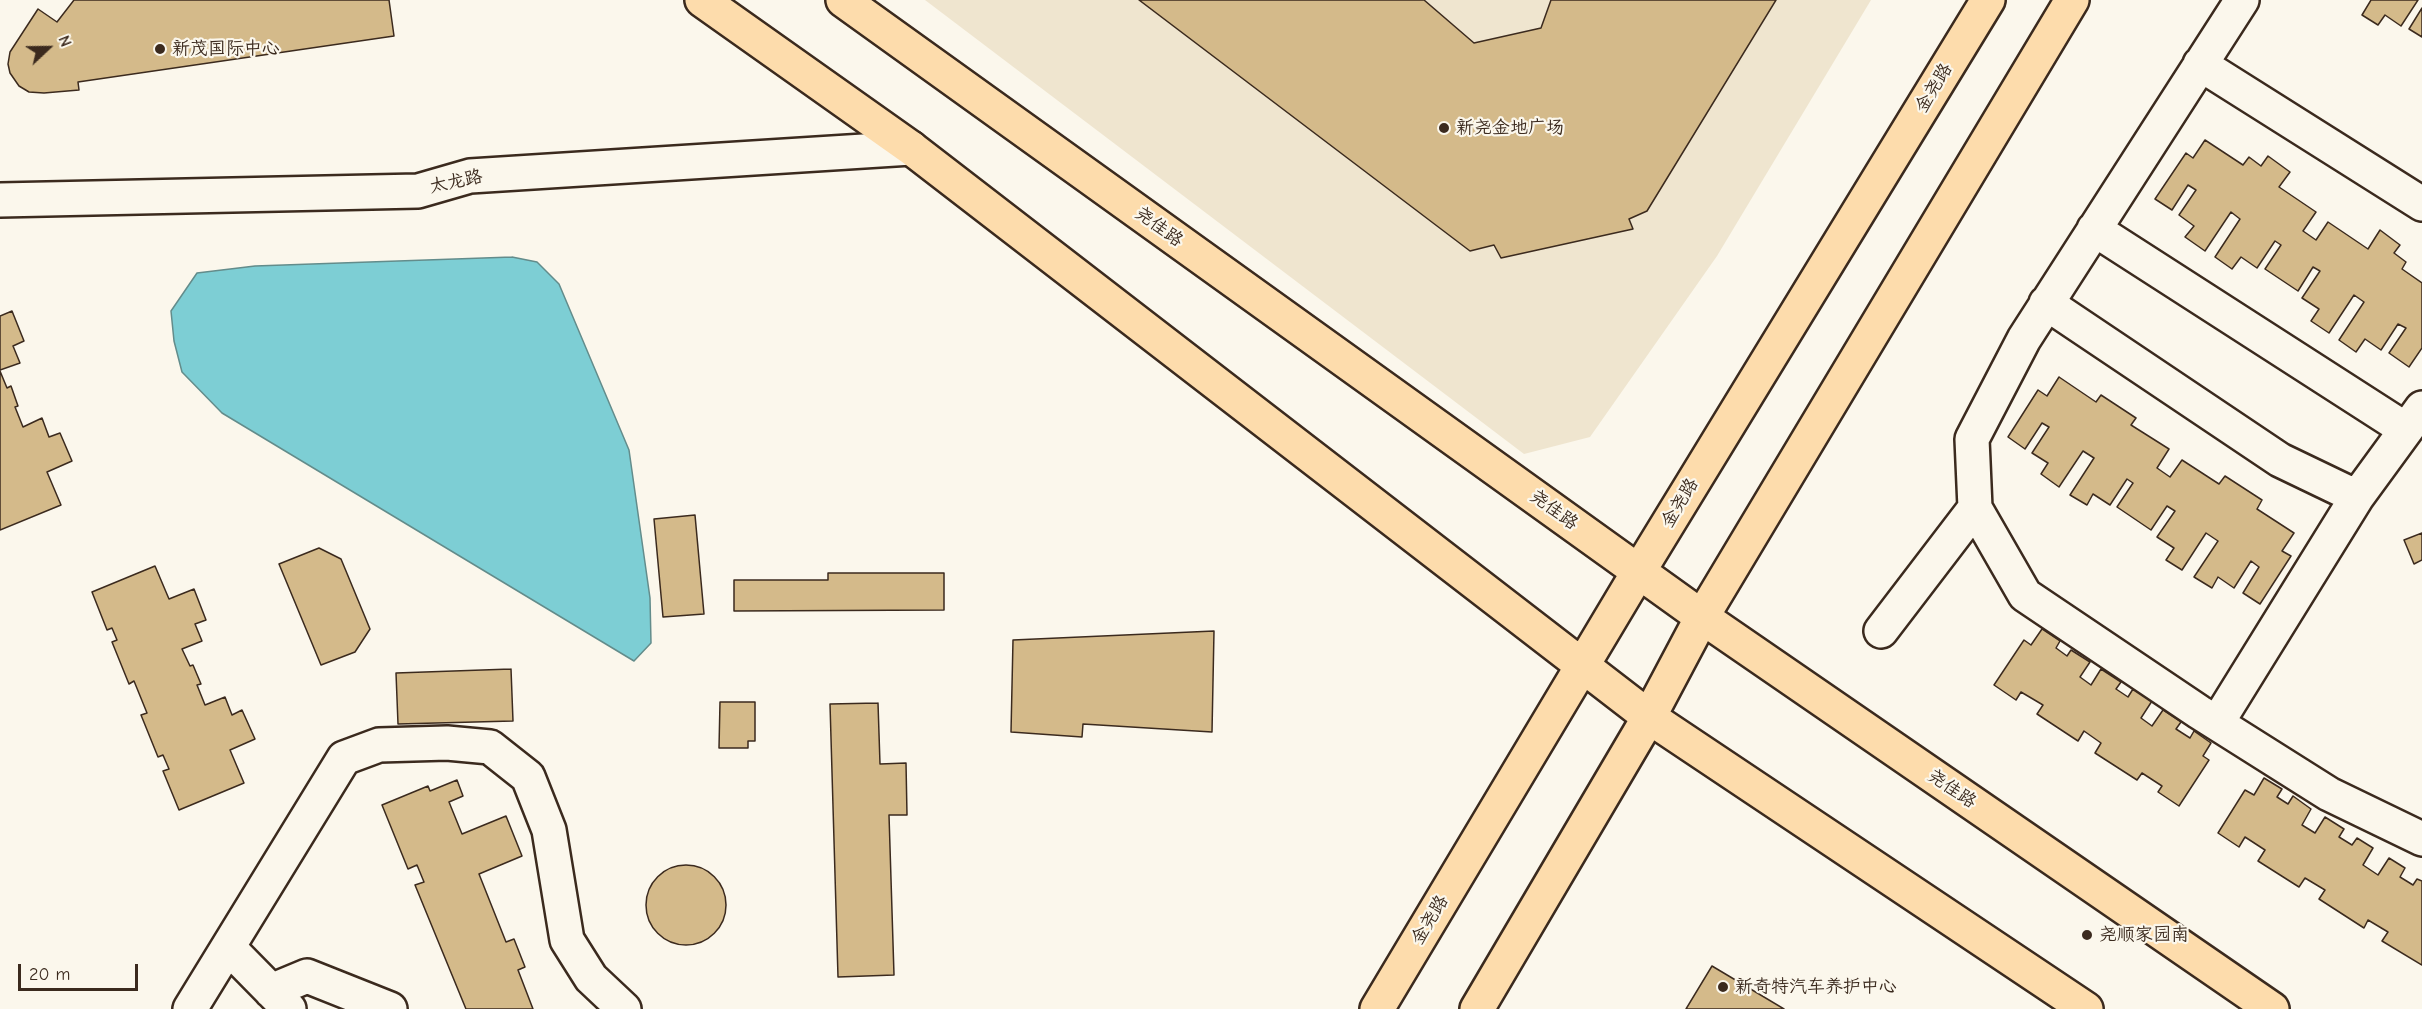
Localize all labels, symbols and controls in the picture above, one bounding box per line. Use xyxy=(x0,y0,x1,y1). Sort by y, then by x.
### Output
north arrow xyxy=(18,18,78,78)
text: N xyxy=(54,33,75,49)
place label: 新茂国际中心 xyxy=(172,38,280,60)
marker: 新茂国际中心 xyxy=(153,42,167,56)
street label: 金尧路 xyxy=(1911,59,1957,117)
place label: 新尧金地广场 xyxy=(1456,117,1564,139)
marker: 新尧金地广场 xyxy=(1437,121,1451,135)
street label: 太龙路 xyxy=(427,166,485,198)
street label: 尧佳路 xyxy=(1131,202,1187,252)
street label: 金尧路 xyxy=(1657,474,1703,532)
street label: 尧佳路 xyxy=(1526,485,1582,535)
street label: 尧佳路 xyxy=(1924,765,1980,813)
street label: 金尧路 xyxy=(1407,891,1453,949)
place label: 尧顺家园南 xyxy=(2099,924,2189,946)
marker: 尧顺家园南 xyxy=(2080,928,2094,942)
scale bar xyxy=(21,952,141,990)
text: 20 m xyxy=(29,964,70,985)
place label: 新奇特汽车养护中心 xyxy=(1735,976,1897,998)
marker: 新奇特汽车养护中心 xyxy=(1716,980,1730,994)

